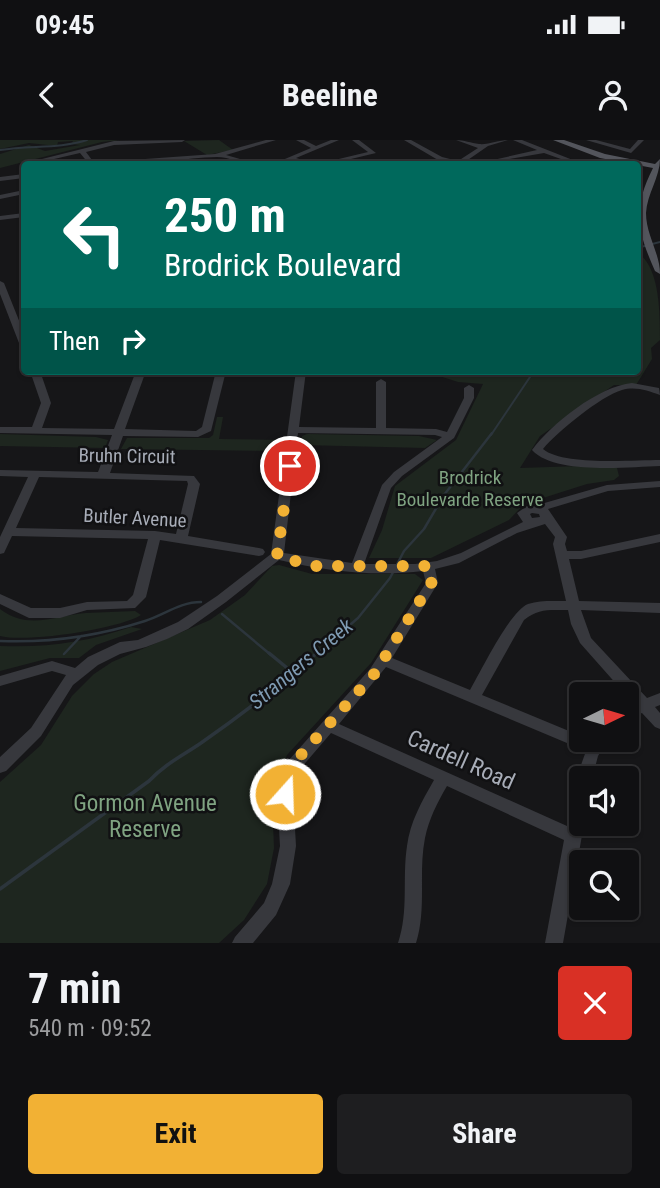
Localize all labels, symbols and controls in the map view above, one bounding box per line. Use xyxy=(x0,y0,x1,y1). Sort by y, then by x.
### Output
text: 09:45 xyxy=(35,10,95,40)
icon: back xyxy=(28,76,66,114)
text: Beeline xyxy=(282,76,378,114)
icon: person xyxy=(594,76,632,114)
text: 250 m xyxy=(164,187,286,244)
icon: left xyxy=(49,189,140,280)
text: Brodrick Boulevard xyxy=(164,246,402,284)
icon: right xyxy=(114,322,152,360)
text: Then xyxy=(49,326,100,356)
pin xyxy=(260,436,320,496)
street label: Bruhn Circuit xyxy=(78,444,176,468)
icon: arrive xyxy=(271,447,309,485)
park label: Brodrick Boulevarde Reserve xyxy=(396,466,544,511)
street label: Butler Avenue xyxy=(83,504,187,532)
water label: Strangers Creek xyxy=(244,613,358,714)
north arrow xyxy=(569,682,639,752)
map controls xyxy=(569,682,639,920)
street label: Cardell Road xyxy=(403,724,519,796)
position arrow xyxy=(248,757,322,831)
button: sound xyxy=(569,766,639,836)
park label: Gormon Avenue Reserve xyxy=(73,790,217,843)
button: search xyxy=(569,850,639,920)
text: 7 min xyxy=(28,964,121,1013)
button: close xyxy=(558,966,632,1040)
text: 540 m · 09:52 xyxy=(28,1015,152,1042)
button: Exit xyxy=(28,1094,323,1174)
button: Share xyxy=(337,1094,632,1174)

